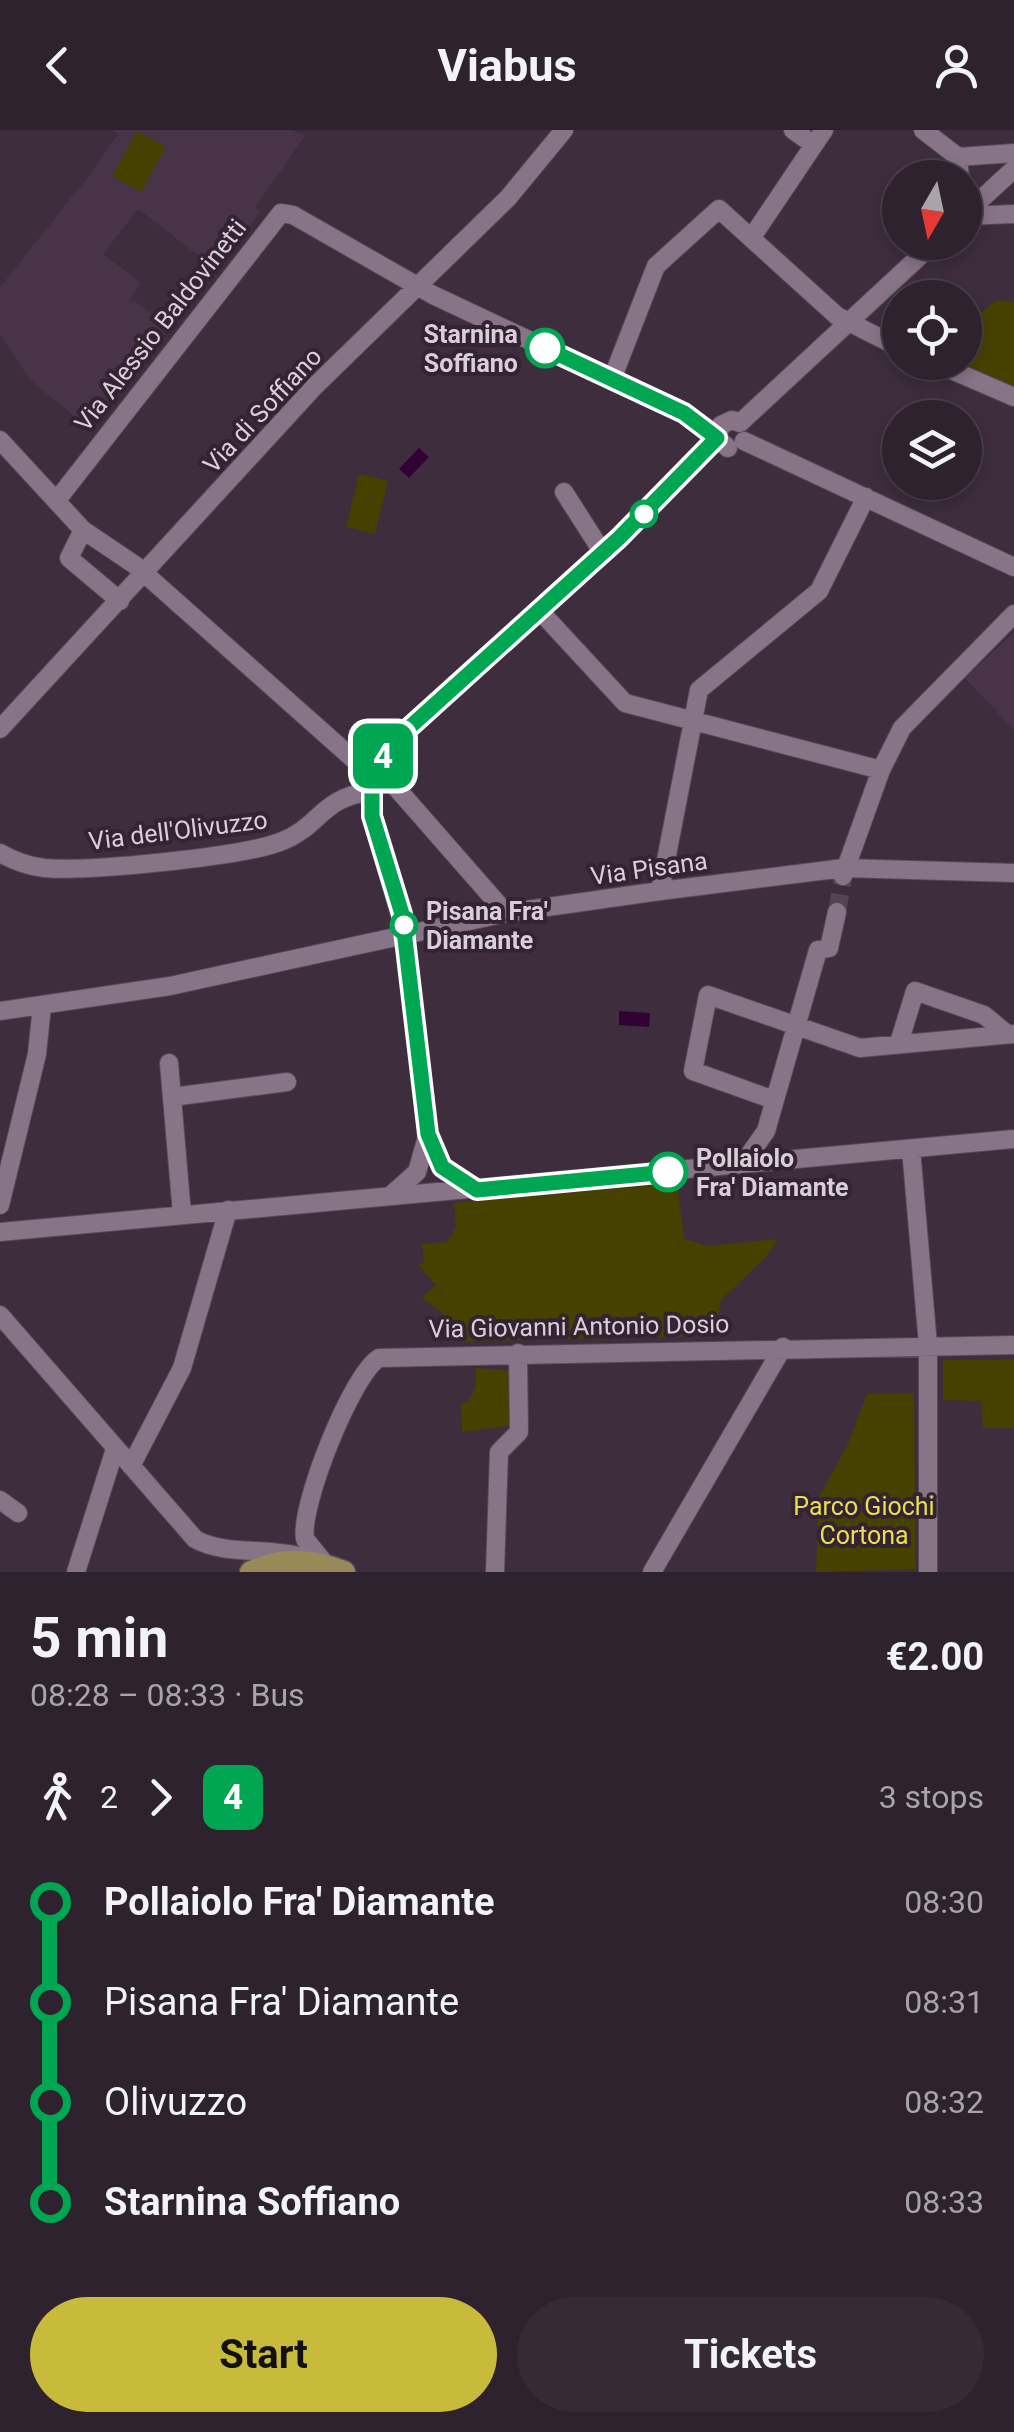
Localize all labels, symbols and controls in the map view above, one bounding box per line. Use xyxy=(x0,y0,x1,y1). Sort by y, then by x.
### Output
icon: back xyxy=(30,38,85,93)
icon: person xyxy=(929,38,984,93)
text: Viabus xyxy=(437,39,577,92)
north arrow xyxy=(882,160,982,260)
map controls xyxy=(882,160,982,500)
street label: Via Alessio Baldovinetti xyxy=(69,214,252,437)
button: locate xyxy=(882,280,982,380)
place label: Starnina Soffiano xyxy=(424,320,518,378)
marker: Starnina Soffiano xyxy=(526,329,564,367)
street label: Via di Soffiano xyxy=(197,342,328,479)
button: layers xyxy=(882,400,982,500)
unlabelled marker xyxy=(631,501,657,527)
line badge: 4 xyxy=(350,724,416,788)
text: 4 xyxy=(373,736,393,777)
street label: Via dell'Olivuzzo xyxy=(87,805,269,856)
street label: Via Pisana xyxy=(589,846,709,891)
place label: Pisana Fra' Diamante xyxy=(426,897,548,955)
marker: Pisana Fra' Diamante xyxy=(391,912,417,938)
place label: Pollaiolo Fra' Diamante xyxy=(696,1144,849,1202)
marker: Pollaiolo Fra' Diamante xyxy=(649,1153,687,1191)
street label: Via Giovanni Antonio Dosio xyxy=(428,1309,730,1344)
park label: Parco Giochi Cortona xyxy=(793,1492,935,1550)
text: 5 min xyxy=(30,1606,168,1670)
text: €2.00 xyxy=(886,1635,984,1679)
text: 08:28 – 08:33 · Bus xyxy=(30,1676,305,1714)
icon: walk xyxy=(30,1770,85,1825)
icon: forward xyxy=(133,1770,188,1825)
text: 4 xyxy=(223,1777,243,1818)
text: 2 xyxy=(100,1778,118,1816)
text: 3 stops xyxy=(879,1778,984,1816)
text: Pollaiolo Fra' Diamante xyxy=(104,1880,495,1924)
text: 08:30 xyxy=(904,1883,984,1921)
text: Pisana Fra' Diamante xyxy=(104,1980,459,2024)
text: 08:31 xyxy=(904,1983,984,2021)
text: Olivuzzo xyxy=(104,2080,247,2124)
text: 08:32 xyxy=(904,2083,984,2121)
text: Starnina Soffiano xyxy=(104,2180,400,2224)
text: 08:33 xyxy=(904,2183,984,2221)
button: Start xyxy=(30,2297,497,2412)
button: Tickets xyxy=(517,2297,984,2412)

